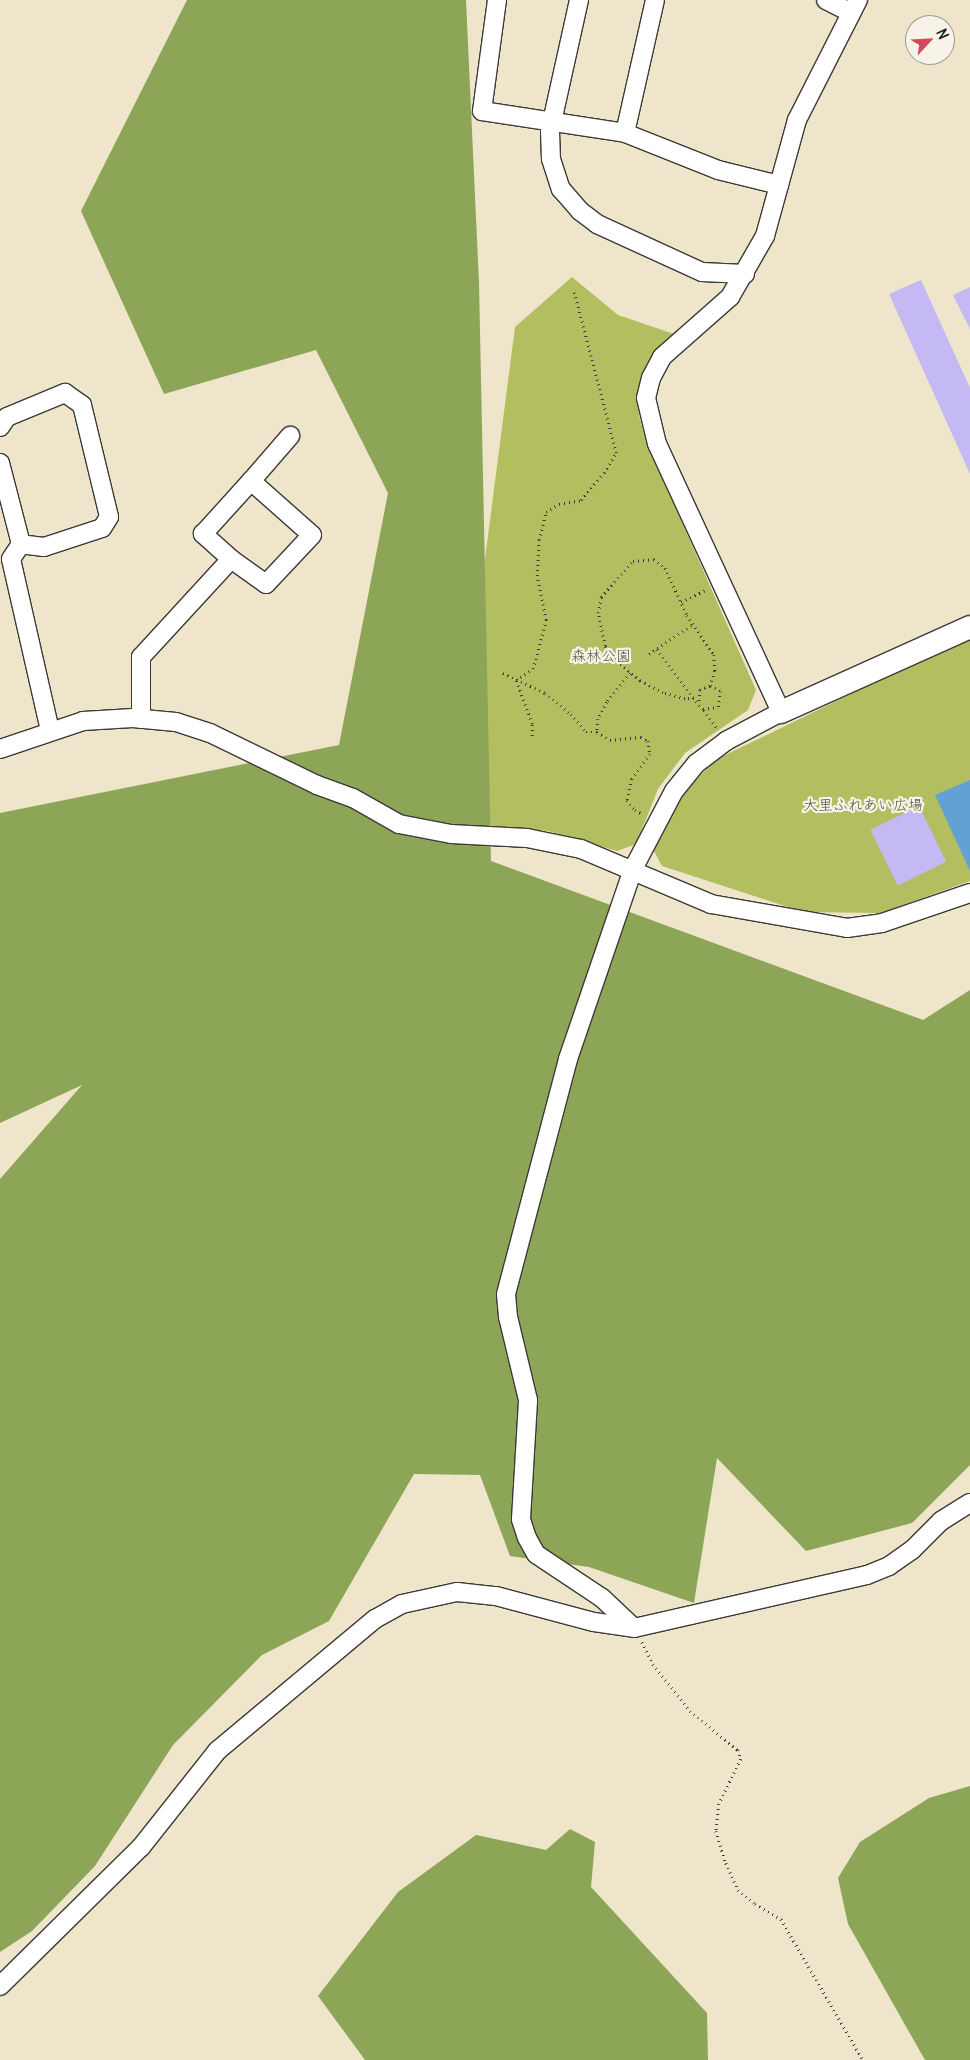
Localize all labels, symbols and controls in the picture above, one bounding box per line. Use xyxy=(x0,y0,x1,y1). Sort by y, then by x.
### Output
north arrow xyxy=(905,15,955,65)
text: N xyxy=(932,26,953,42)
park label: 森林公園 xyxy=(571,647,631,665)
park label: 大里ふれあい広場 xyxy=(803,796,923,814)

